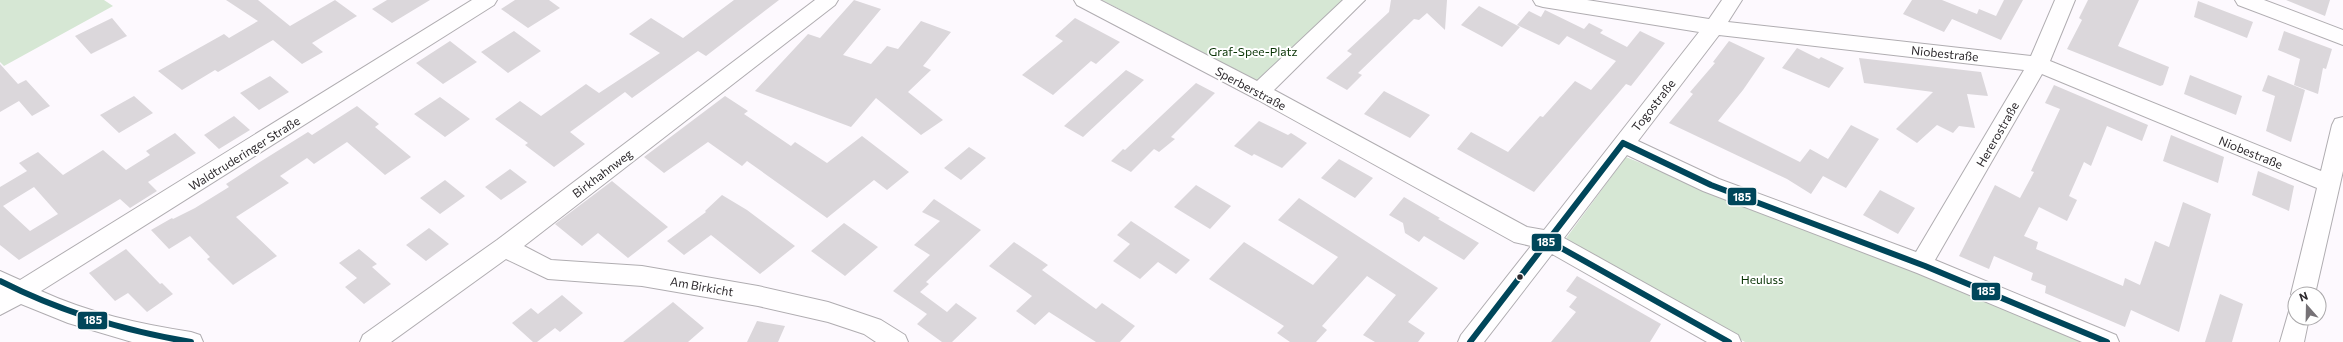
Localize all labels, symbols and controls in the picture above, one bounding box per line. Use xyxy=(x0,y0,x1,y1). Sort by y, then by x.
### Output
street label: Niobestraße xyxy=(1911,43,1979,63)
park label: Graf-Spee-Platz xyxy=(1209,44,1297,58)
street label: Sperberstraße xyxy=(1213,63,1289,113)
street label: Togostraße xyxy=(1628,76,1678,134)
street label: Hererostraße xyxy=(1973,99,2021,169)
street label: Waldtruderinger Straße xyxy=(186,113,302,193)
street label: Niobestraße xyxy=(2217,133,2285,171)
street label: Birkhahnweg xyxy=(569,146,635,200)
line badge: 185 xyxy=(1727,187,1757,206)
text: 185 xyxy=(1733,190,1751,203)
line badge: 185 xyxy=(1531,233,1562,252)
text: 185 xyxy=(1537,235,1555,248)
unlabelled marker xyxy=(1515,272,1525,282)
park label: Heuluss xyxy=(1741,272,1783,286)
street label: Am Birkicht xyxy=(669,274,735,298)
line badge: 185 xyxy=(1971,282,2001,301)
text: 185 xyxy=(1977,284,1995,297)
north arrow xyxy=(2287,286,2327,326)
text: N xyxy=(2297,289,2310,304)
line badge: 185 xyxy=(77,311,108,330)
text: 185 xyxy=(84,313,102,326)

